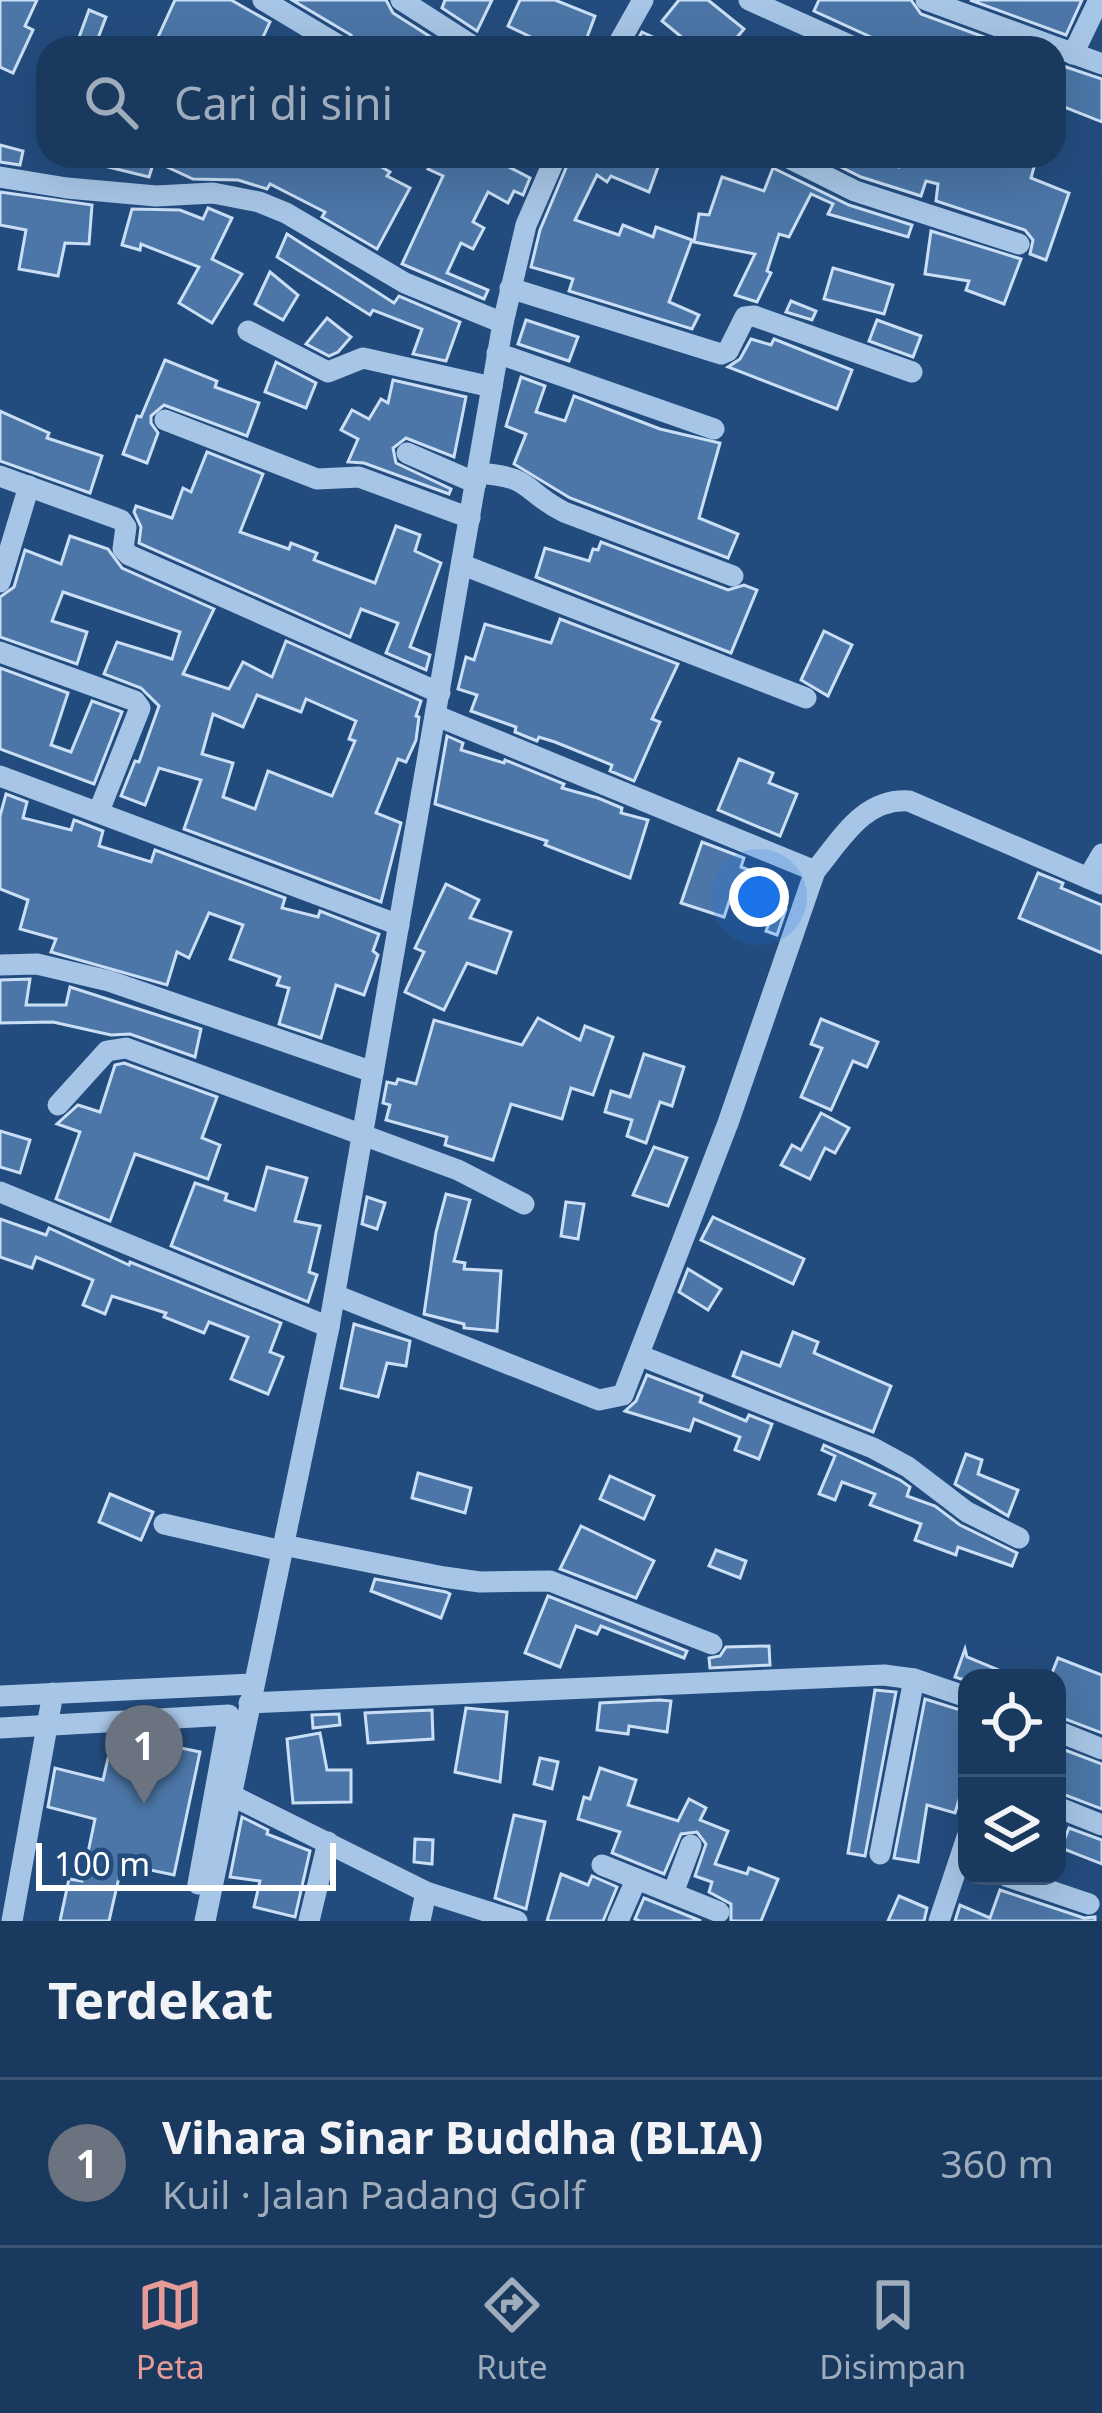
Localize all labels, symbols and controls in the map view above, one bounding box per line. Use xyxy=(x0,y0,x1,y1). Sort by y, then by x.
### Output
search box xyxy=(36,36,1066,168)
icon: search xyxy=(78,69,144,135)
text: Cari di sini xyxy=(174,72,393,133)
your location xyxy=(729,867,789,927)
map controls xyxy=(958,1669,1066,1885)
button: locate xyxy=(958,1669,1066,1777)
pin: 1 xyxy=(105,1705,183,1804)
button: layers xyxy=(958,1777,1066,1885)
scale bar xyxy=(36,1837,336,1890)
text: 100 m xyxy=(54,1841,150,1886)
text: Terdekat xyxy=(48,1964,273,2034)
text: Vihara Sinar Buddha (BLIA) xyxy=(162,2106,763,2167)
text: 1 xyxy=(76,2136,98,2189)
text: 360 m xyxy=(940,2136,1054,2189)
text: Kuil · Jalan Padang Golf xyxy=(162,2167,585,2220)
tab: Peta xyxy=(136,2272,205,2389)
tab: Rute xyxy=(476,2272,548,2389)
tab: Disimpan xyxy=(819,2272,966,2389)

